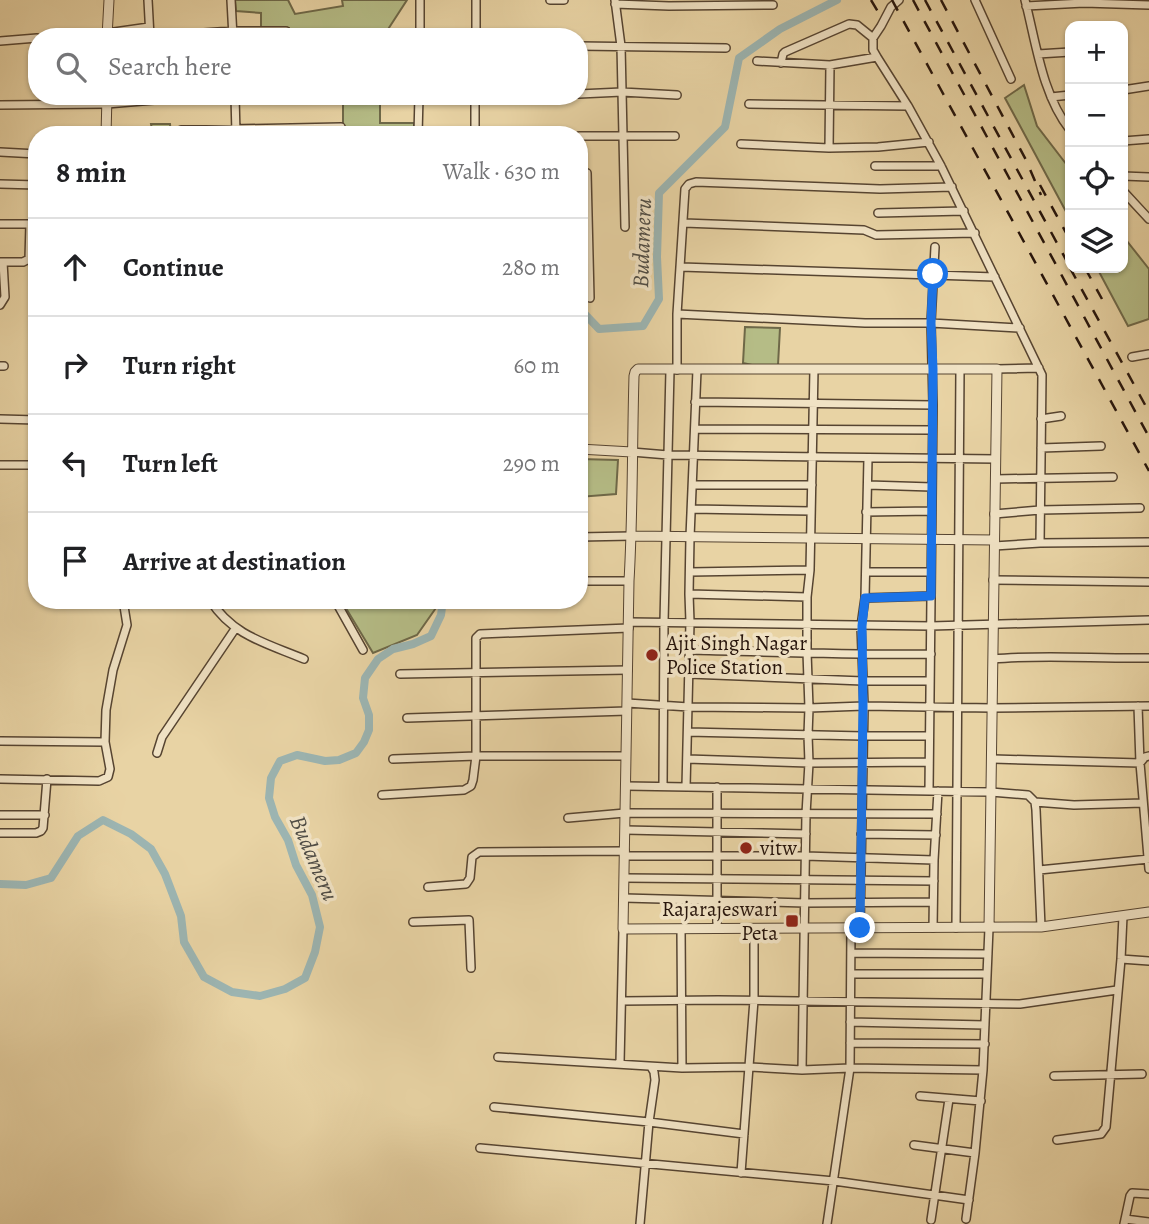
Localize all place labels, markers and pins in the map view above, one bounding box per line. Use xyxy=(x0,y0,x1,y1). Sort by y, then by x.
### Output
place label: Ajit Singh Nagar Police Station xyxy=(665,629,807,681)
marker: Ajit Singh Nagar Police Station xyxy=(644,647,660,663)
place label: vitw xyxy=(759,834,797,862)
marker: vitw xyxy=(738,840,754,856)
place label: Rajarajeswari Peta xyxy=(662,895,778,947)
marker: Rajarajeswari Peta xyxy=(784,913,800,929)

